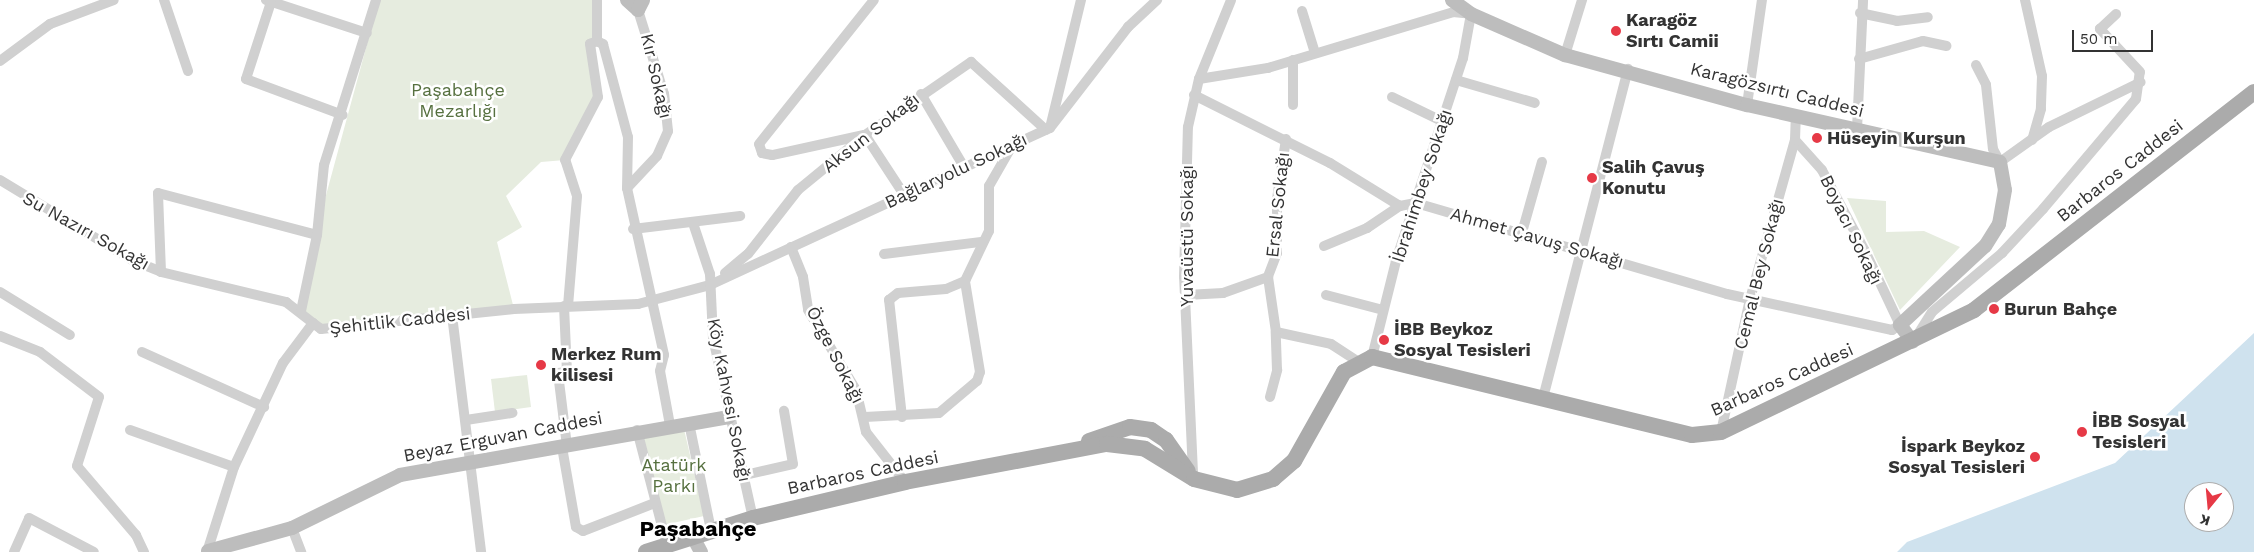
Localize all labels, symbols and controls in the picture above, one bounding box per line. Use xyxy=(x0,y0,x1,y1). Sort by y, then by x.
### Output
place label: Karagöz Sırtı Camii xyxy=(1626,10,1719,52)
scale bar xyxy=(2074,20,2155,52)
marker: Karagöz Sırtı Camii xyxy=(1610,25,1622,37)
text: 50 m xyxy=(2080,30,2117,48)
street label: Kır Sokağı xyxy=(636,31,676,121)
street label: Karagözsırtı Caddesi xyxy=(1688,58,1866,122)
park label: Paşabahçe Mezarlığı xyxy=(411,80,505,122)
street label: Aksun Sokağı xyxy=(818,89,924,177)
street label: İbrahimbey Sokağı xyxy=(1387,106,1457,266)
street label: Barbaros Caddesi xyxy=(2053,115,2187,227)
place label: Hüseyin Kurşun xyxy=(1827,127,1966,149)
street label: Bağlaryolu Sokağı xyxy=(882,129,1030,213)
marker: Hüseyin Kurşun xyxy=(1811,132,1823,144)
street label: Ersal Sokağı xyxy=(1262,151,1294,259)
place label: Salih Çavuş Konutu xyxy=(1602,157,1705,200)
street label: Yuvaüstü Sokağı xyxy=(1176,165,1198,307)
marker: Salih Çavuş Konutu xyxy=(1586,172,1598,184)
street label: Boyacı Sokağı xyxy=(1815,172,1887,288)
street label: Su Nazırı Sokağı xyxy=(19,187,153,275)
street label: Cemal Bey Sokağı xyxy=(1730,196,1788,352)
street label: Ahmet Çavuş Sokağı xyxy=(1448,203,1626,273)
place label: Burun Bahçe xyxy=(2004,298,2117,320)
street label: Şehitlik Caddesi xyxy=(328,303,472,339)
street label: Özge Sokağı xyxy=(801,303,869,407)
marker: Burun Bahçe xyxy=(1988,303,2000,315)
street label: Köy Kahvesi Sokağı xyxy=(702,316,756,484)
place label: İBB Beykoz Sosyal Tesisleri xyxy=(1394,319,1531,362)
marker: İBB Beykoz Sosyal Tesisleri xyxy=(1378,334,1390,346)
street label: Barbaros Caddesi xyxy=(1707,339,1857,421)
place label: Merkez Rum kilisesi xyxy=(551,344,661,386)
marker: Merkez Rum kilisesi xyxy=(535,359,547,371)
street label: Beyaz Erguvan Caddesi xyxy=(402,407,604,467)
place label: İBB Sosyal Tesisleri xyxy=(2092,411,2186,454)
marker: İBB Sosyal Tesisleri xyxy=(2076,426,2088,438)
place label: İspark Beykoz Sosyal Tesisleri xyxy=(1888,436,2025,478)
street label: Barbaros Caddesi xyxy=(785,446,941,500)
marker: İspark Beykoz Sosyal Tesisleri xyxy=(2029,451,2041,463)
park label: Atatürk Parkı xyxy=(642,455,706,498)
north arrow xyxy=(2184,482,2234,532)
text: K xyxy=(2198,511,2212,529)
district label: Paşabahçe xyxy=(639,516,757,542)

